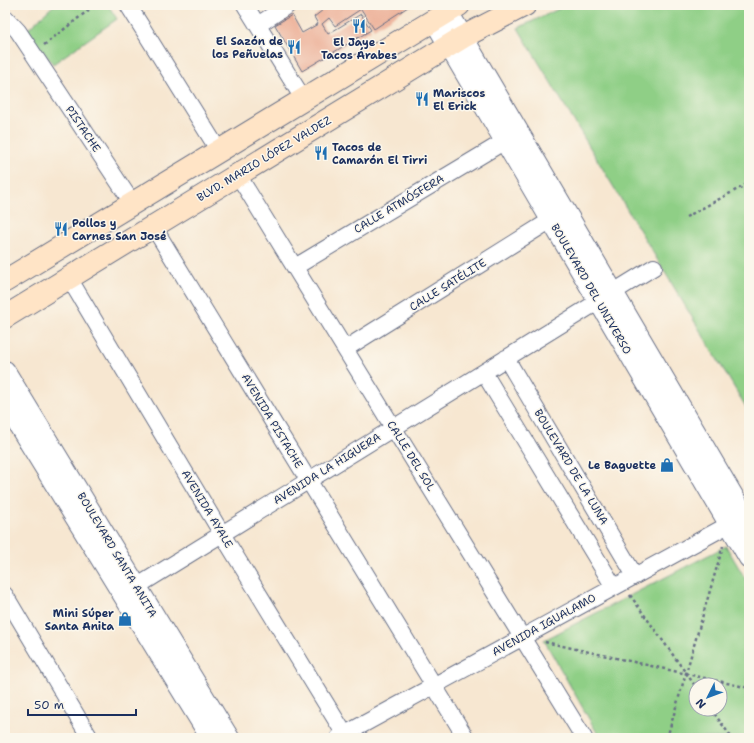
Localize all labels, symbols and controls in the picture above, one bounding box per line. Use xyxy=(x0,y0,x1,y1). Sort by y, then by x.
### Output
restaurant icon: El Jaye - Tacos Árabes xyxy=(351,18,367,34)
place label: El Sazón de los Peñuelas xyxy=(212,34,283,62)
place label: El Jaye - Tacos Árabes xyxy=(321,35,397,63)
restaurant icon: El Sazón de los Peñuelas xyxy=(286,39,302,55)
place label: Mariscos El Erick xyxy=(433,86,485,114)
restaurant icon: Mariscos El Erick xyxy=(414,91,430,107)
street label: PISTACHE xyxy=(62,103,104,155)
street label: BLVD. MARIO LÓPEZ VALDEZ xyxy=(194,112,334,205)
place label: Tacos de Camarón El Tirri xyxy=(332,140,427,168)
restaurant icon: Tacos de Camarón El Tirri xyxy=(313,145,329,161)
street label: CALLE ATMÓSFERA xyxy=(351,170,447,237)
place label: Pollos y Carnes San José xyxy=(72,216,167,244)
restaurant icon: Pollos y Carnes San José xyxy=(53,221,69,237)
street label: BOULEVARD DEL UNIVERSO xyxy=(547,221,635,357)
street label: CALLE SATÉLITE xyxy=(406,254,489,315)
street label: AVENIDA PISTACHE xyxy=(238,371,306,471)
street label: BOULEVARD DE LA LUNA xyxy=(531,406,611,528)
street label: CALLE DEL SOL xyxy=(383,418,439,494)
street label: AVENIDA LA HIGUERA xyxy=(270,430,384,508)
shop icon: Le Baguette xyxy=(659,457,675,473)
place label: Le Baguette xyxy=(588,458,656,473)
street label: AVENIDA AYALE xyxy=(178,467,236,551)
street label: BOULEVARD SANTA ANITA xyxy=(74,490,160,620)
street label: AVENIDA IGUALAMO xyxy=(489,590,599,660)
place label: Mini Súper Santa Anita xyxy=(45,606,114,634)
shop icon: Mini Súper Santa Anita xyxy=(117,611,133,627)
north arrow xyxy=(688,677,728,717)
scale bar xyxy=(28,691,136,717)
text: N xyxy=(692,695,709,712)
text: 50 m xyxy=(34,697,64,713)

